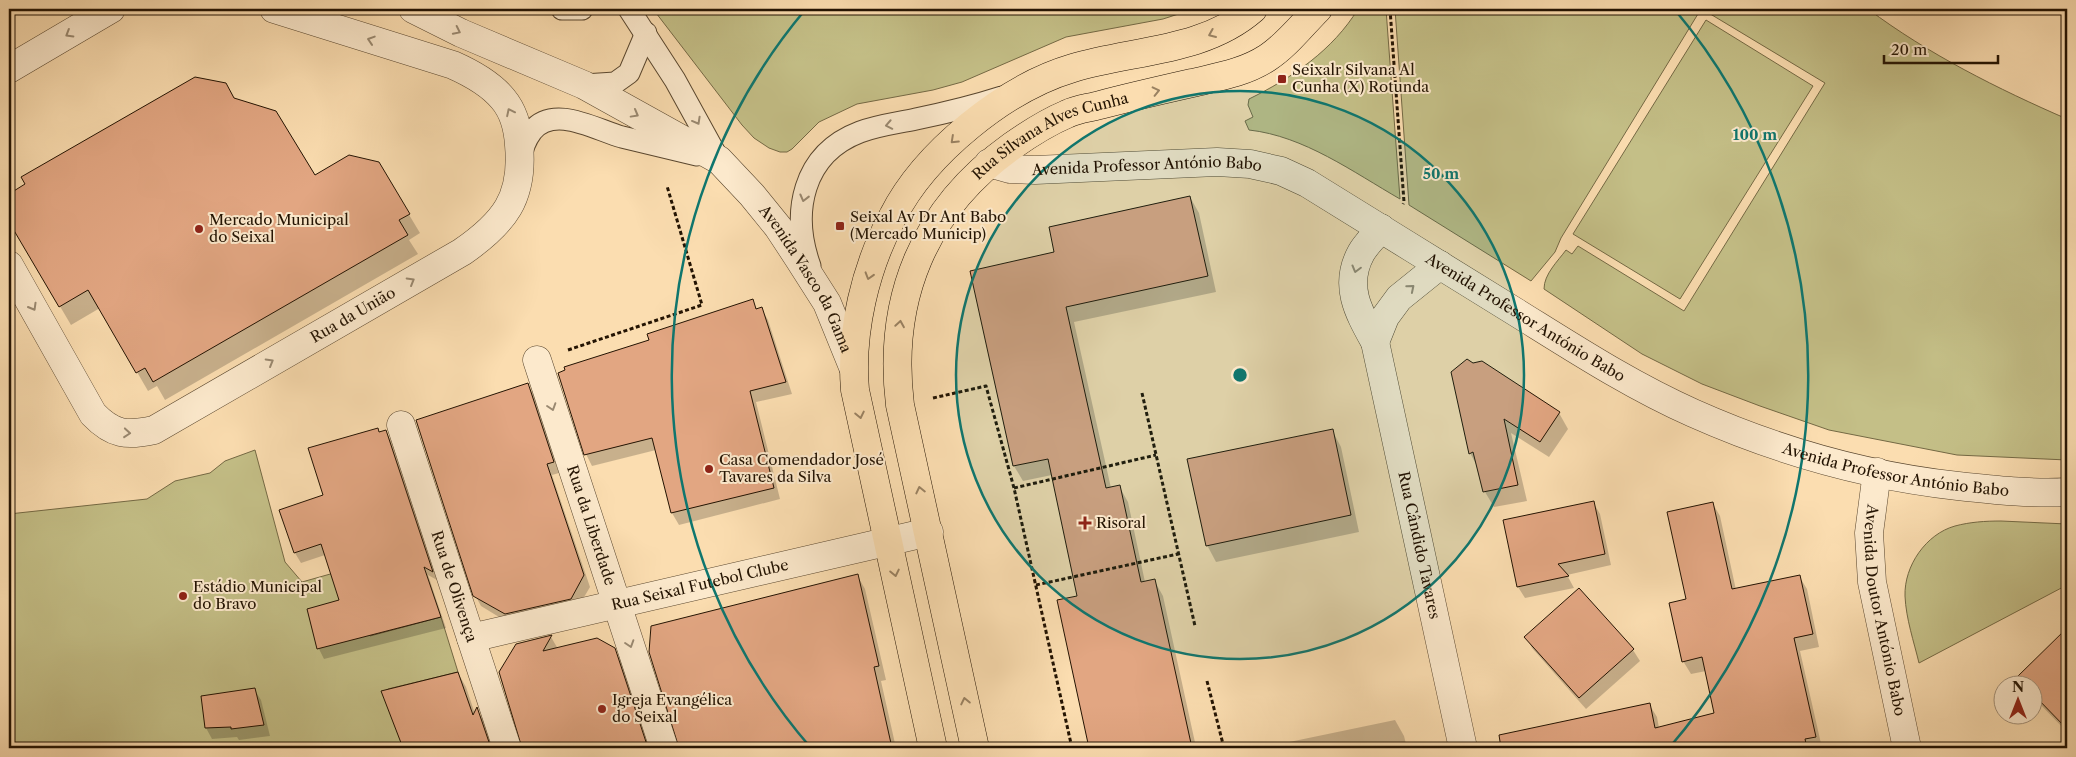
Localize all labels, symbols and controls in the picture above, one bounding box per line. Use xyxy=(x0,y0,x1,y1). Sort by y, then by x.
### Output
one-way arrow xyxy=(451,24,460,34)
one-way arrow xyxy=(65,27,74,37)
one-way arrow xyxy=(1208,28,1217,39)
scale bar xyxy=(1884,32,1997,64)
one-way arrow xyxy=(367,35,375,45)
text: 20 m xyxy=(1891,40,1927,59)
place label: Seixalr Silvana Al Cunha (X) Rotunda xyxy=(1292,60,1429,96)
marker: Seixalr Silvana Al Cunha (X) Rotunda xyxy=(1276,73,1288,85)
one-way arrow xyxy=(1151,86,1160,97)
street label: Rua Silvana Alves Cunha xyxy=(968,88,1130,184)
one-way arrow xyxy=(630,107,639,117)
one-way arrow xyxy=(506,108,517,117)
one-way arrow xyxy=(691,115,701,124)
one-way arrow xyxy=(885,119,894,129)
text: 100 m xyxy=(1733,125,1777,144)
one-way arrow xyxy=(951,134,960,143)
street label: Avenida Professor António Babo xyxy=(1030,152,1264,179)
text: 50 m xyxy=(1423,164,1459,183)
one-way arrow xyxy=(799,193,809,201)
street label: Avenida Vasco da Gama xyxy=(755,200,856,355)
place label: Seixal Av Dr Ant Babo (Mercado Municip) xyxy=(850,207,1006,243)
place label: Mercado Municipal do Seixal xyxy=(209,210,349,246)
marker: Seixal Av Dr Ant Babo (Mercado Municip) xyxy=(834,220,846,232)
marker: Mercado Municipal do Seixal xyxy=(193,223,205,235)
street label: Avenida Professor António Babo xyxy=(1422,248,1629,386)
one-way arrow xyxy=(1351,265,1362,273)
one-way arrow xyxy=(864,271,874,279)
one-way arrow xyxy=(406,278,415,288)
street label: Rua da União xyxy=(307,283,399,347)
one-way arrow xyxy=(1406,285,1415,294)
one-way arrow xyxy=(26,302,36,311)
one-way arrow xyxy=(894,320,905,328)
one-way arrow xyxy=(265,359,274,369)
centre of rings xyxy=(1231,366,1249,384)
one-way arrow xyxy=(546,402,556,410)
one-way arrow xyxy=(854,410,865,419)
one-way arrow xyxy=(123,427,131,438)
street label: Avenida Professor António Babo xyxy=(1779,438,2010,500)
place label: Casa Comendador José Tavares da Silva xyxy=(719,450,884,486)
street label: Rua da Liberdade xyxy=(563,463,620,588)
marker: Casa Comendador José Tavares da Silva xyxy=(703,463,715,475)
street label: Rua Cândido Tavares xyxy=(1394,470,1445,621)
one-way arrow xyxy=(915,486,926,495)
street label: Avenida Doutor António Babo xyxy=(1860,502,1910,718)
place label: Risoral xyxy=(1096,513,1146,532)
marker: Risoral xyxy=(1078,516,1092,530)
street label: Rua de Olivença xyxy=(427,528,482,645)
street label: Rua Seixal Futebol Clube xyxy=(609,555,790,614)
one-way arrow xyxy=(889,569,900,578)
place label: Estádio Municipal do Bravo xyxy=(193,577,323,613)
marker: Estádio Municipal do Bravo xyxy=(177,590,189,602)
one-way arrow xyxy=(624,640,634,648)
north arrow xyxy=(1994,674,2044,724)
text: N xyxy=(2012,678,2024,696)
place label: Igreja Evangélica do Seixal xyxy=(612,690,732,726)
one-way arrow xyxy=(960,696,971,705)
marker: Igreja Evangélica do Seixal xyxy=(596,703,608,715)

